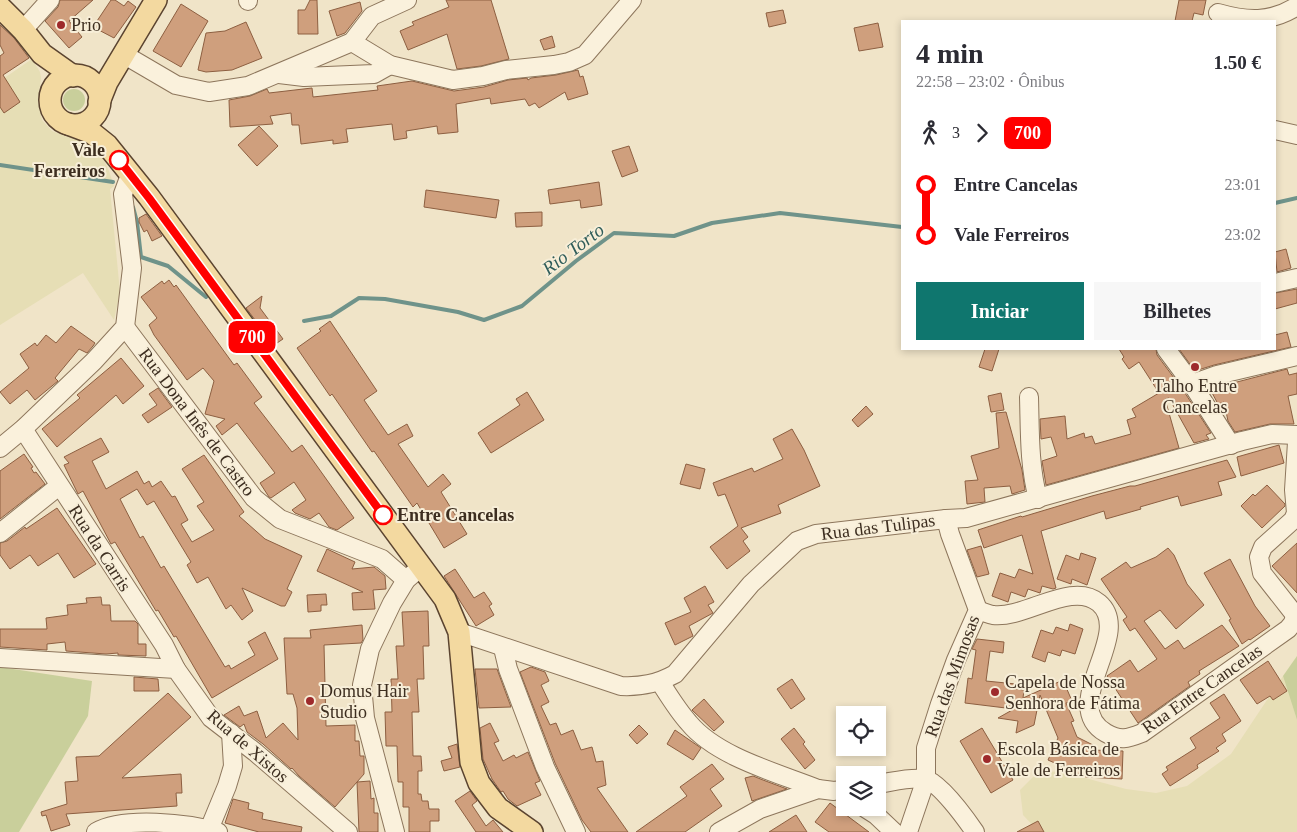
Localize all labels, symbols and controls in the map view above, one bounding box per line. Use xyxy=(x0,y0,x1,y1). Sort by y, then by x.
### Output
place label: Prio xyxy=(71,15,101,35)
marker: Prio xyxy=(55,19,67,31)
text: 4 min xyxy=(916,38,984,69)
text: 1.50 € xyxy=(1214,52,1261,73)
text: 22:58 – 23:02 · Ônibus xyxy=(916,73,1064,90)
icon: walk xyxy=(916,119,944,147)
icon: forward xyxy=(968,119,996,147)
text: 700 xyxy=(1014,123,1041,143)
text: 3 xyxy=(952,124,960,141)
place label: Vale Ferreiros xyxy=(34,140,105,181)
marker: Vale Ferreiros xyxy=(109,150,129,170)
text: Entre Cancelas xyxy=(954,174,1078,195)
text: 23:01 xyxy=(1225,176,1261,193)
water label: Rio Torto xyxy=(537,219,608,280)
text: Vale Ferreiros xyxy=(954,224,1069,245)
text: 23:02 xyxy=(1225,226,1261,243)
button: Iniciar xyxy=(916,282,1084,340)
button: Bilhetes xyxy=(1094,282,1261,340)
line badge: 700 xyxy=(223,321,281,353)
text: 700 xyxy=(239,327,266,347)
street label: Rua Dona Inês de Castro xyxy=(135,344,259,500)
marker: Talho Entre Cancelas xyxy=(1189,361,1201,373)
place label: Talho Entre Cancelas xyxy=(1153,376,1237,417)
street label: Rua da Carris xyxy=(65,501,135,595)
marker: Entre Cancelas xyxy=(373,505,393,525)
place label: Entre Cancelas xyxy=(397,505,514,525)
street label: Rua das Tulipas xyxy=(820,510,936,544)
street label: Rua das Mimosas xyxy=(921,612,983,740)
street label: Rua Entre Cancelas xyxy=(1138,640,1266,738)
place label: Capela de Nossa Senhora de Fátima xyxy=(1005,672,1140,713)
place label: Domus Hair Studio xyxy=(320,681,409,722)
marker: Capela de Nossa Senhora de Fátima xyxy=(989,686,1001,698)
marker: Domus Hair Studio xyxy=(304,695,316,707)
street label: Rua de Xistos xyxy=(203,705,293,787)
map controls xyxy=(836,706,886,816)
button: locate xyxy=(836,706,886,756)
place label: Escola Básica de Vale de Ferreiros xyxy=(997,739,1120,780)
marker: Escola Básica de Vale de Ferreiros xyxy=(981,753,993,765)
button: layers xyxy=(836,766,886,816)

